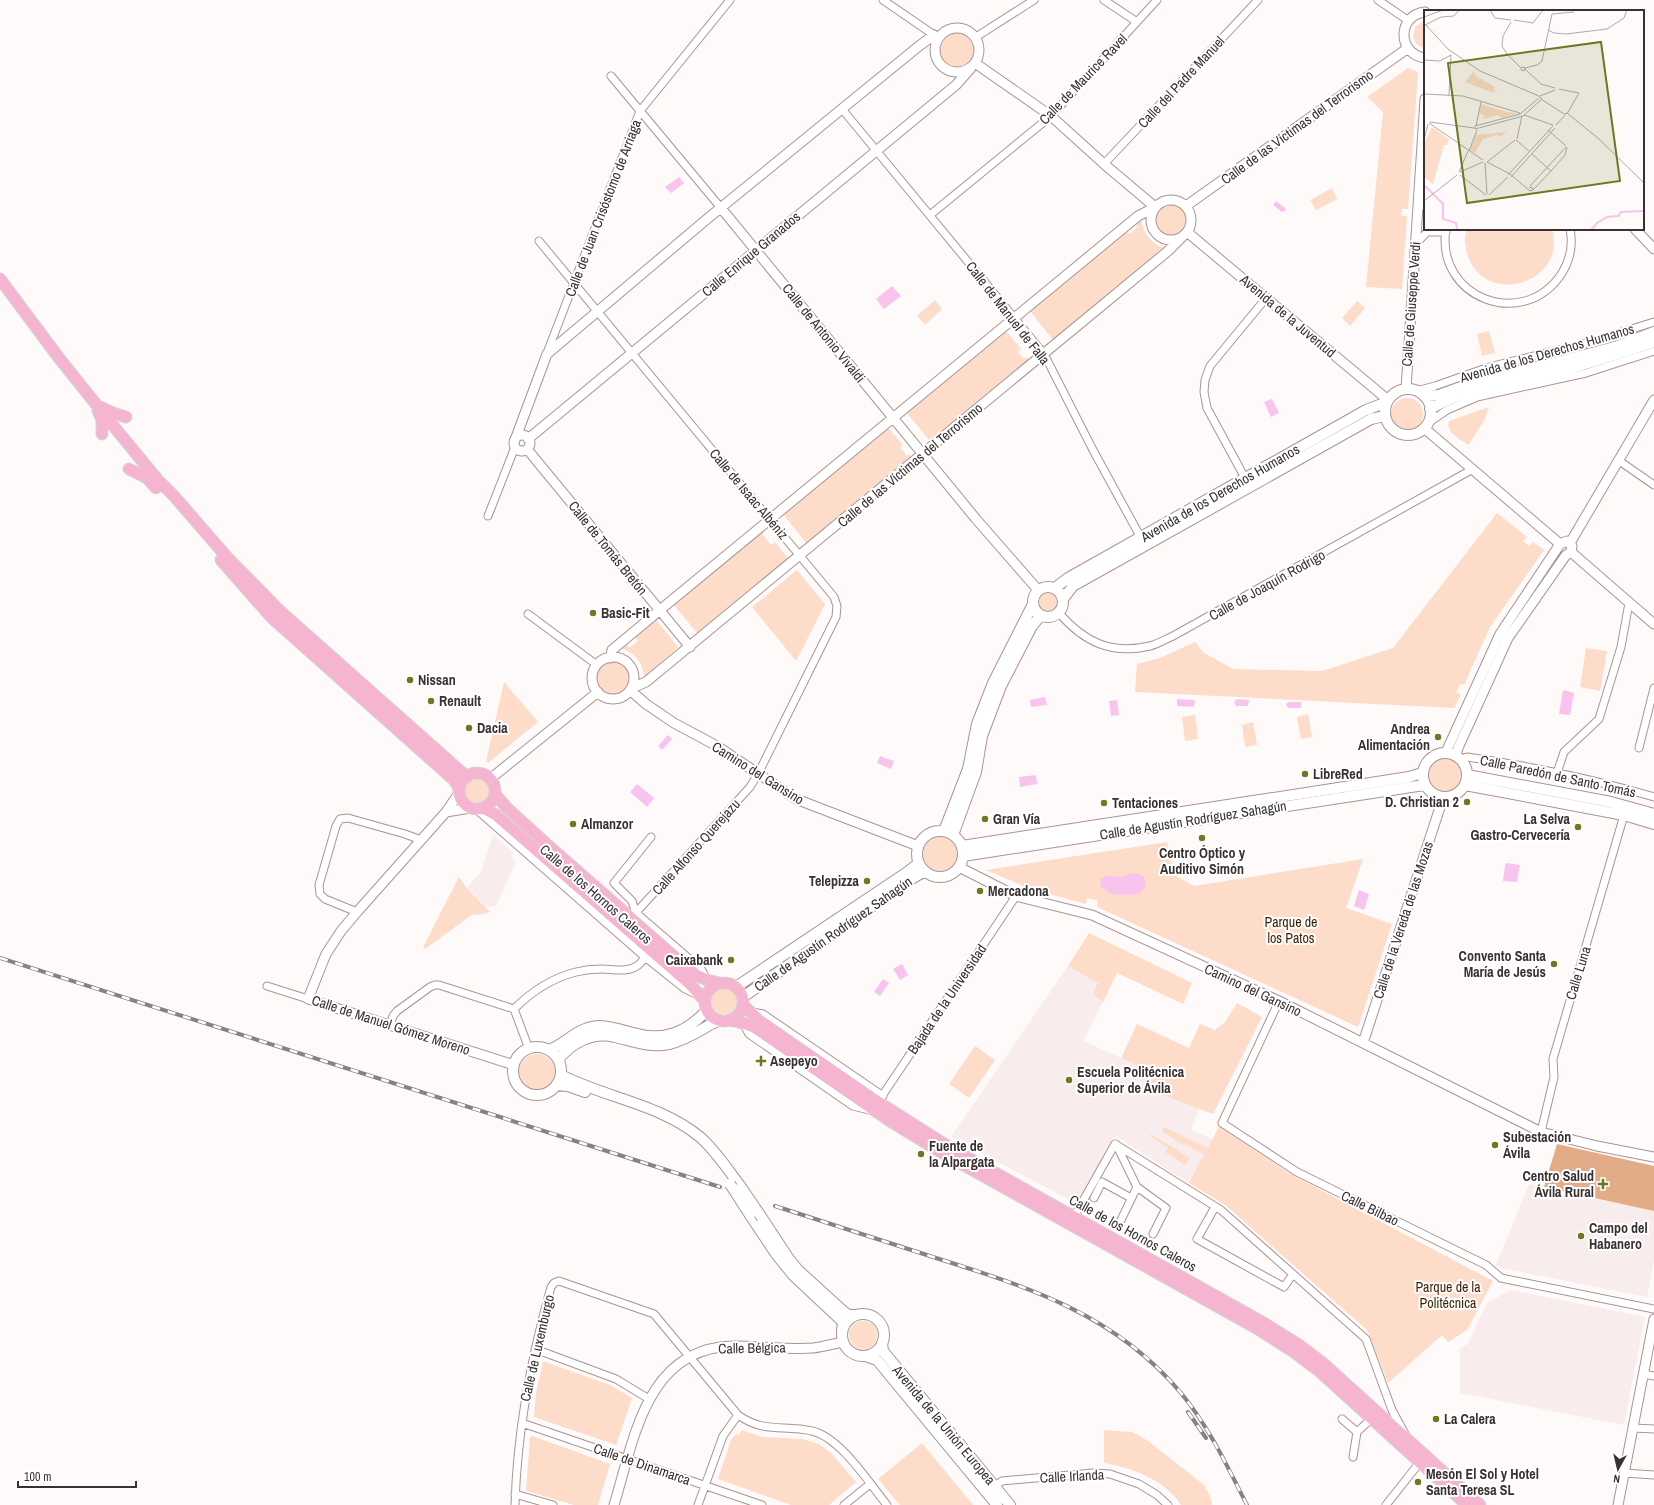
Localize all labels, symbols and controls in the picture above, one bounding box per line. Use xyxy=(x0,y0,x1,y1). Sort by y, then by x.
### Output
inset map xyxy=(1424,10,1644,230)
street label: Calle de Maurice Ravel xyxy=(1035,30,1131,128)
street label: Calle del Padre Manuel xyxy=(1134,32,1228,132)
street label: Calle de las Víctimas del Terrorismo xyxy=(1217,66,1377,188)
street label: Calle de Juan Crisóstomo de Arriaga xyxy=(561,116,645,299)
street label: Calle Enrique Granados xyxy=(698,207,804,300)
street label: Calle de Giuseppe Verdi xyxy=(1398,241,1424,367)
street label: Calle de Manuel de Falla xyxy=(962,258,1054,369)
street label: Avenida de la Juventud xyxy=(1236,270,1340,361)
street label: Calle de Antonio Vivaldi xyxy=(779,280,869,386)
street label: Avenida de los Derechos Humanos xyxy=(1457,319,1636,387)
street label: Calle de las Víctimas del Terrorismo xyxy=(834,399,986,531)
street label: Avenida de los Derechos Humanos xyxy=(1137,440,1303,546)
street label: Calle de Isaac Albéniz xyxy=(706,445,793,543)
street label: Calle de Tomás Bretón xyxy=(565,497,651,599)
street label: Calle de Joaquín Rodrigo xyxy=(1206,546,1328,624)
place label: Basic-Fit xyxy=(601,604,650,622)
marker: Basic-Fit xyxy=(588,608,598,618)
place label: Nissan xyxy=(418,671,456,689)
marker: Nissan xyxy=(405,675,415,685)
place label: Renault xyxy=(439,692,481,710)
marker: Renault xyxy=(426,696,436,706)
place label: Dacia xyxy=(477,719,508,737)
place label: Andrea Alimentación xyxy=(1358,720,1431,754)
marker: Dacia xyxy=(464,723,474,733)
marker: Andrea Alimentación xyxy=(1433,732,1443,742)
street label: Camino del Gansino xyxy=(709,737,807,809)
street label: Calle Paredón de Santo Tomás xyxy=(1479,751,1638,801)
place label: LibreRed xyxy=(1313,765,1363,783)
marker: LibreRed xyxy=(1300,769,1310,779)
place label: D. Christian 2 xyxy=(1385,793,1459,811)
place label: Tentaciones xyxy=(1112,794,1178,812)
street label: Calle Alfonso Querejazu xyxy=(648,795,744,899)
street label: Calle de Agustín Rodríguez Sahagún xyxy=(1098,796,1288,844)
marker: D. Christian 2 xyxy=(1462,797,1472,807)
marker: Tentaciones xyxy=(1099,798,1109,808)
place label: Gran Vía xyxy=(993,810,1041,828)
place label: La Selva Gastro-Cervecería xyxy=(1470,810,1571,844)
marker: Gran Vía xyxy=(980,814,990,824)
place label: Almanzor xyxy=(581,815,634,833)
marker: Almanzor xyxy=(568,819,578,829)
marker: La Selva Gastro-Cervecería xyxy=(1573,822,1583,832)
marker: Centro Óptico y Auditivo Simón xyxy=(1197,833,1207,843)
street label: Calle de la Vereda de las Mozas xyxy=(1369,839,1437,1001)
street label: Calle de los Hornos Caleros xyxy=(536,840,656,948)
place label: Centro Óptico y Auditivo Simón xyxy=(1159,844,1246,878)
street label: Calle de Agustín Rodríguez Sahagún xyxy=(750,872,916,996)
place label: Telepizza xyxy=(809,872,860,890)
marker: Telepizza xyxy=(862,876,872,886)
place label: Mercadona xyxy=(988,882,1049,900)
marker: Mercadona xyxy=(975,886,985,896)
park label: Parque de los Patos xyxy=(1265,913,1317,947)
street label: Bajada de la Universidad xyxy=(903,941,991,1057)
street label: Calle Luna xyxy=(1561,944,1595,1002)
place label: Convento Santa María de Jesús xyxy=(1459,947,1547,981)
place label: Caixabank xyxy=(666,951,724,969)
marker: Caixabank xyxy=(726,955,736,965)
marker: Convento Santa María de Jesús xyxy=(1549,959,1559,969)
street label: Camino del Gansino xyxy=(1201,960,1305,1020)
street label: Calle de Manuel Gómez Moreno xyxy=(310,991,472,1059)
place label: Asepeyo xyxy=(770,1052,818,1070)
marker: Asepeyo xyxy=(755,1055,767,1067)
place label: Escuela Politécnica Superior de Ávila xyxy=(1077,1063,1185,1097)
marker: Escuela Politécnica Superior de Ávila xyxy=(1064,1075,1074,1085)
place label: Subestación Ávila xyxy=(1503,1128,1571,1162)
place label: Fuente de la Alpargata xyxy=(929,1137,995,1171)
marker: Subestación Ávila xyxy=(1490,1140,1500,1150)
marker: Fuente de la Alpargata xyxy=(916,1149,926,1159)
place label: Centro Salud Ávila Rural xyxy=(1523,1167,1594,1201)
marker: Centro Salud Ávila Rural xyxy=(1597,1178,1609,1190)
street label: Calle Bilbao xyxy=(1338,1186,1402,1230)
street label: Calle de los Hornos Caleros xyxy=(1066,1190,1200,1276)
place label: Campo del Habanero xyxy=(1589,1219,1648,1253)
marker: Campo del Habanero xyxy=(1576,1231,1586,1241)
park label: Parque de la Politécnica xyxy=(1415,1278,1481,1312)
street label: Calle de Luxemburgo xyxy=(516,1293,558,1403)
street label: Calle Bélgica xyxy=(718,1338,787,1358)
street label: Avenida de la Unión Europea xyxy=(888,1361,1000,1489)
place label: La Calera xyxy=(1444,1410,1496,1428)
marker: La Calera xyxy=(1431,1414,1441,1424)
street label: Calle de Dinamarca xyxy=(591,1439,693,1489)
north arrow xyxy=(1598,1449,1638,1489)
scale bar xyxy=(18,1463,136,1489)
street label: Calle Irlanda xyxy=(1039,1465,1105,1487)
place label: Mesón El Sol y Hotel Santa Teresa SL xyxy=(1426,1465,1539,1499)
text: 100 m xyxy=(24,1469,51,1485)
text: N xyxy=(1612,1472,1621,1486)
marker: Mesón El Sol y Hotel Santa Teresa SL xyxy=(1413,1477,1423,1487)

